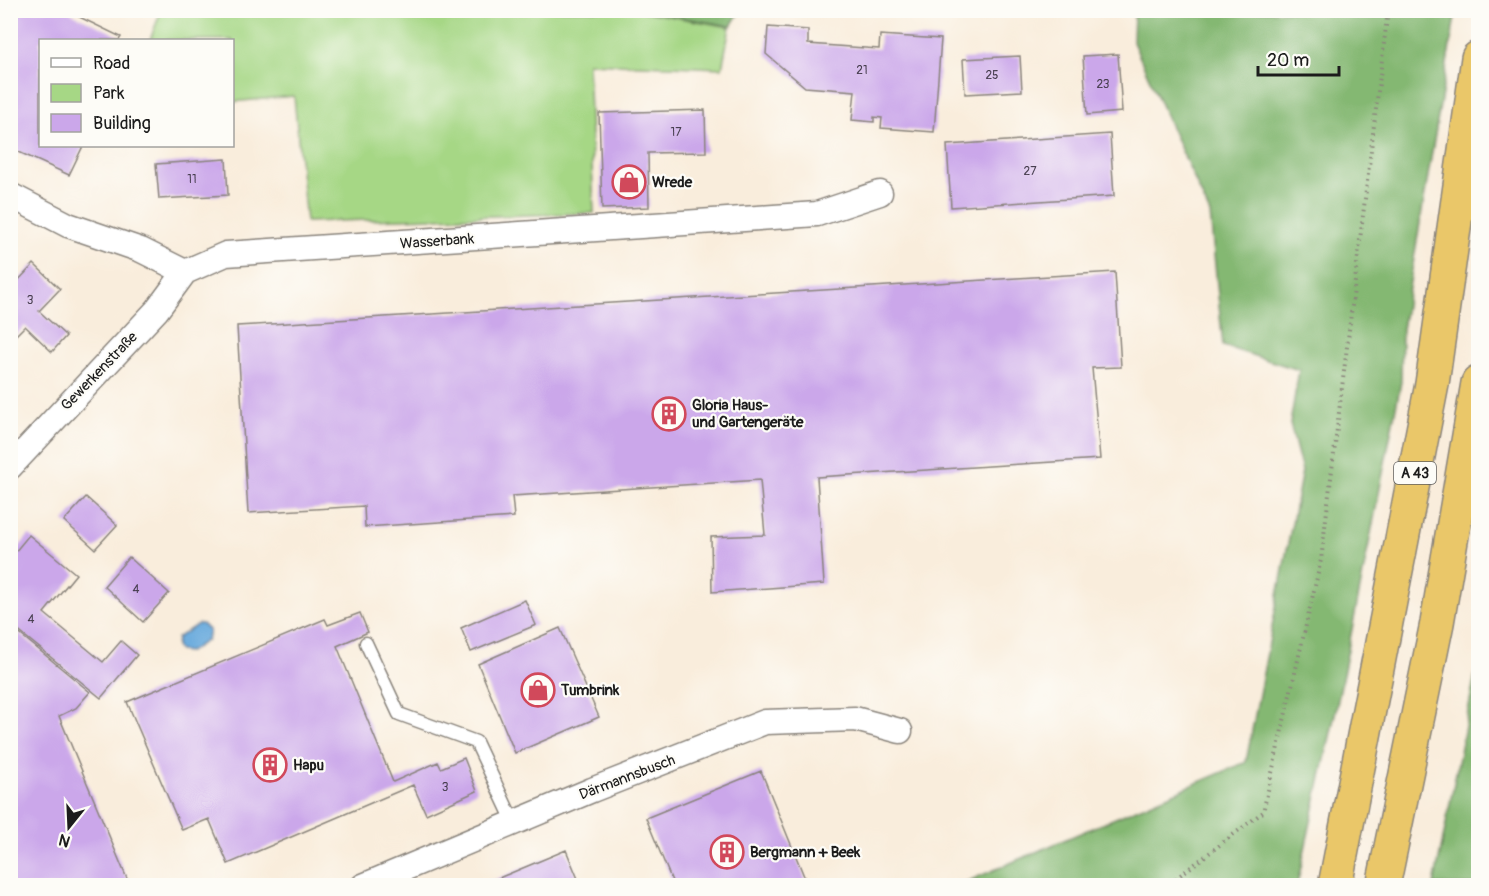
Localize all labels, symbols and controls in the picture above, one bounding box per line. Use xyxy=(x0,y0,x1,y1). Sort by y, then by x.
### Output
legend xyxy=(39,39,234,147)
scale bar xyxy=(1258,39,1339,77)
text: 20 m xyxy=(1267,49,1309,72)
text: Road xyxy=(93,52,130,75)
house number: 21 xyxy=(856,63,868,78)
house number: 25 xyxy=(985,68,999,83)
house number: 23 xyxy=(1096,77,1110,92)
text: Park xyxy=(93,82,125,105)
text: Building xyxy=(93,112,151,135)
house number: 17 xyxy=(670,125,682,140)
shop icon: Wrede xyxy=(611,164,647,200)
house number: 27 xyxy=(1023,164,1037,179)
house number: 11 xyxy=(187,172,197,187)
place label: Wrede xyxy=(652,173,693,192)
street label: Wasserbank xyxy=(399,229,476,254)
house number: 3 xyxy=(27,293,34,308)
street label: Gewerkenstraße xyxy=(57,327,142,415)
building icon: Gloria Haus- und Gartengeräte xyxy=(651,396,687,432)
place label: Gloria Haus- und Gartengeräte xyxy=(692,396,804,432)
road number: A 43 xyxy=(1394,462,1436,484)
house number: 4 xyxy=(133,582,140,597)
house number: 4 xyxy=(28,612,35,627)
shop icon: Tumbrink xyxy=(520,672,556,708)
place label: Tumbrink xyxy=(560,681,620,700)
building icon: Hapu xyxy=(252,747,288,783)
street label: Därmannsbusch xyxy=(576,750,678,805)
place label: Hapu xyxy=(293,756,325,775)
house number: 3 xyxy=(442,780,449,795)
north arrow xyxy=(39,797,99,857)
text: N xyxy=(56,829,73,851)
building icon: Bergmann + Beek xyxy=(709,834,745,870)
place label: Bergmann + Beek xyxy=(750,843,861,862)

